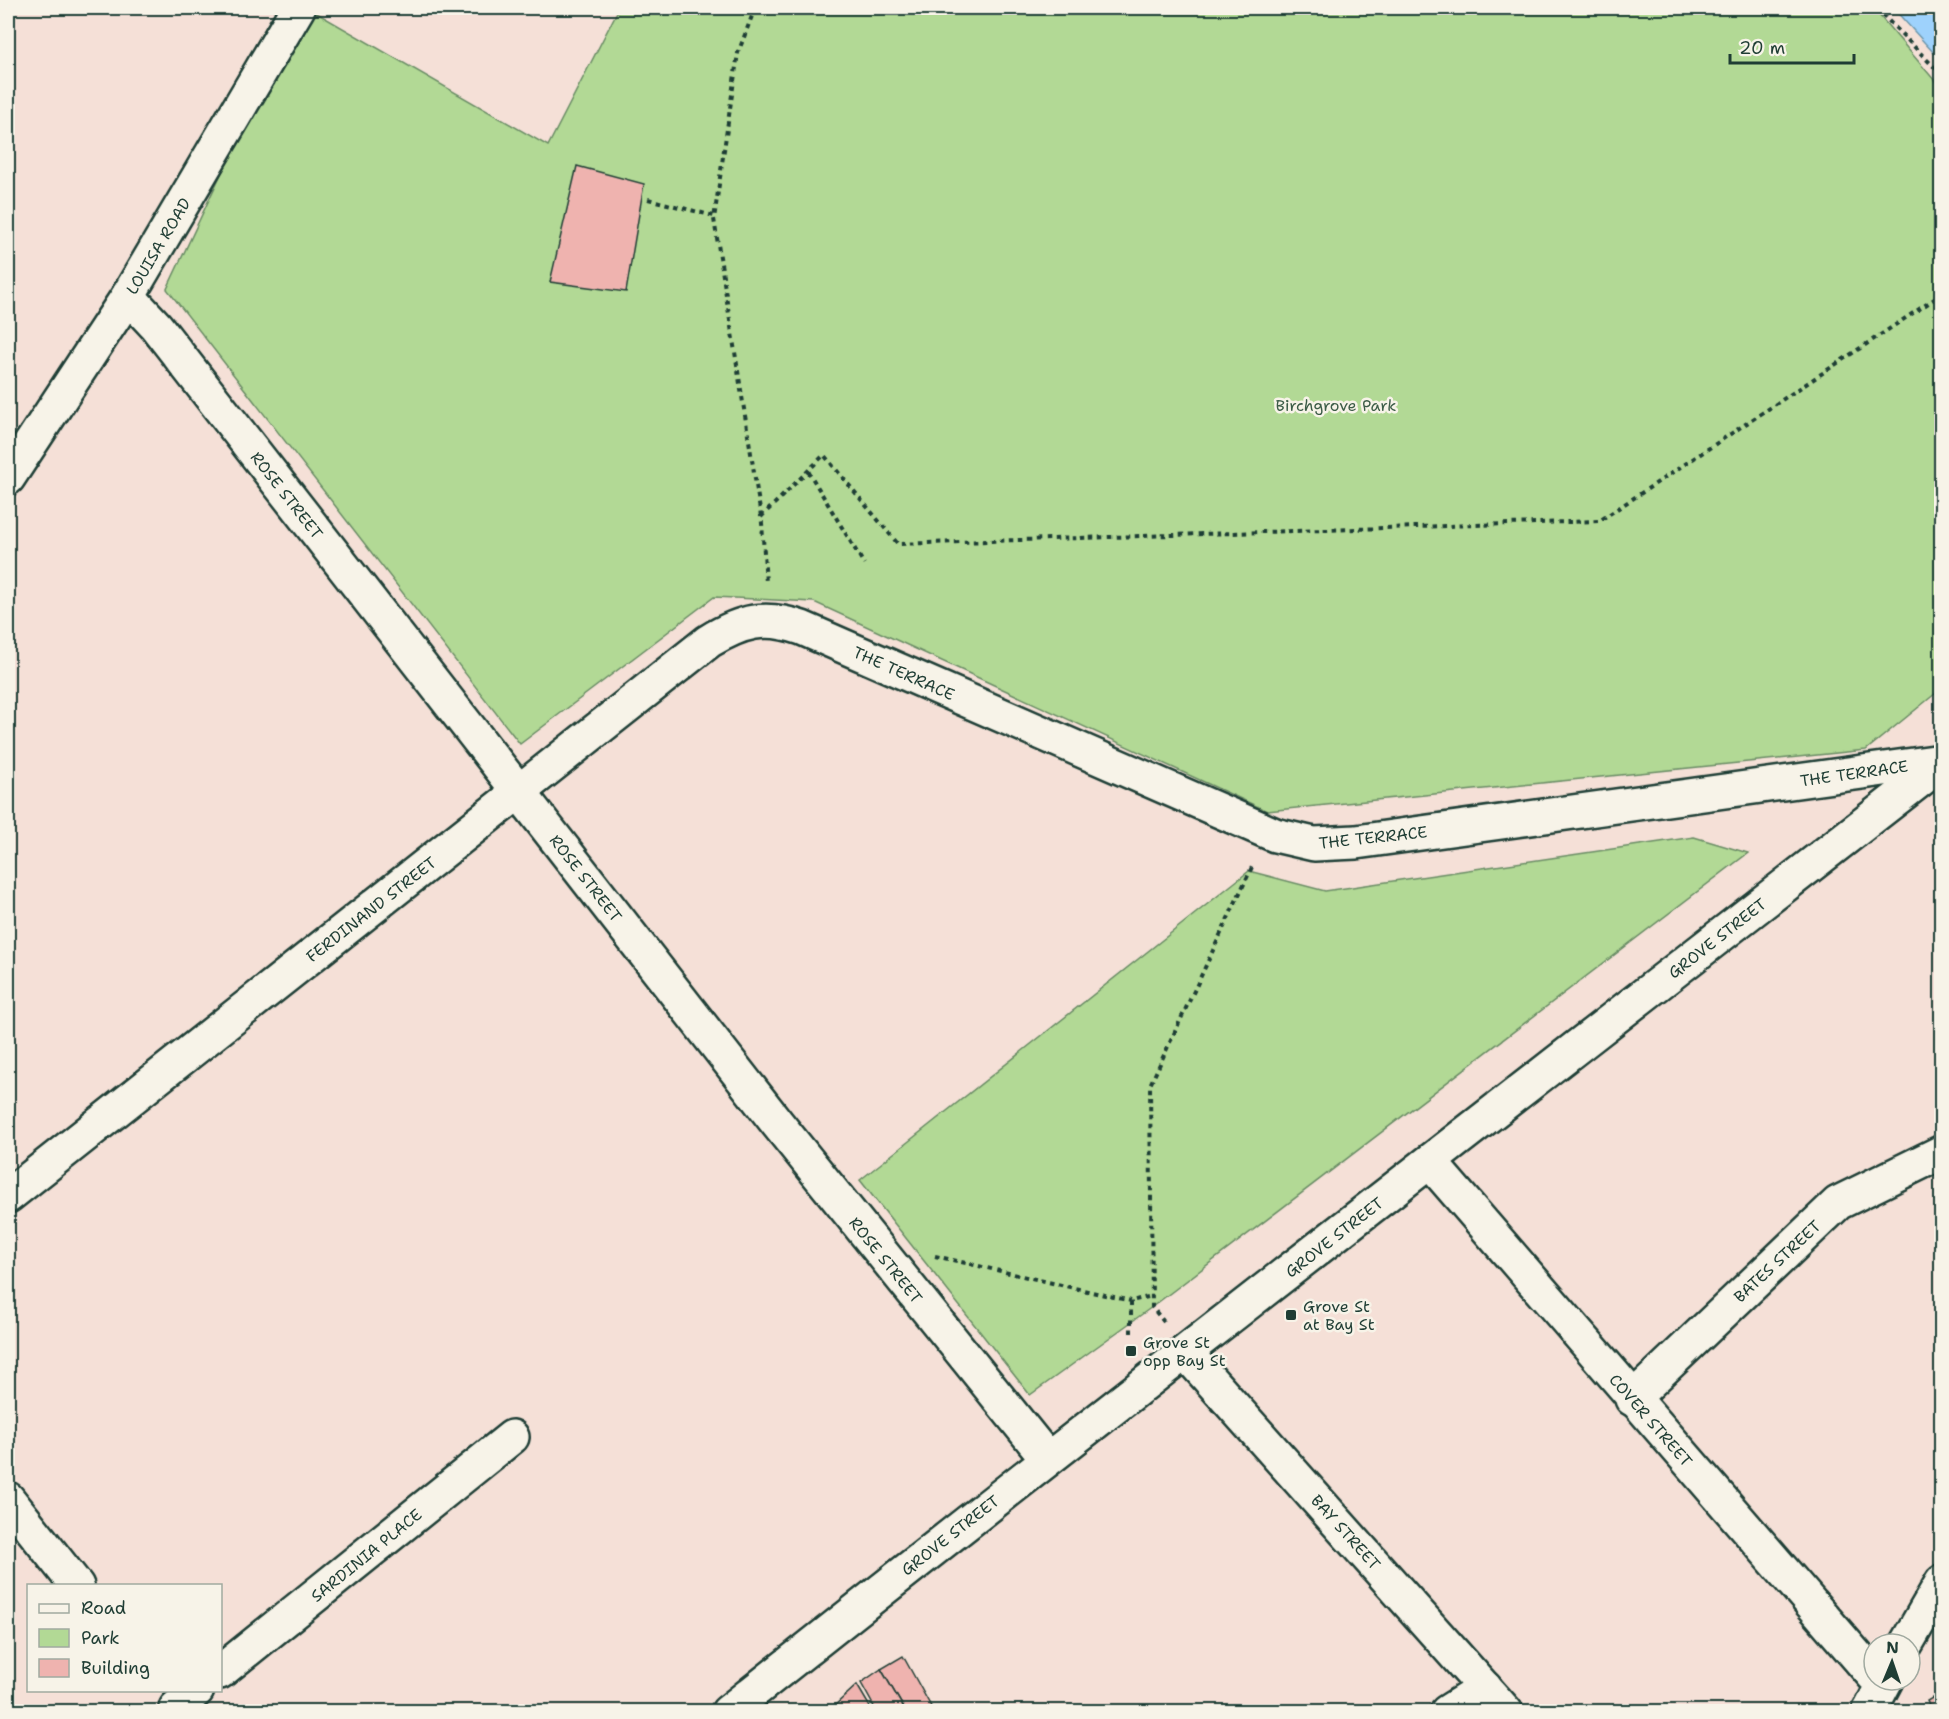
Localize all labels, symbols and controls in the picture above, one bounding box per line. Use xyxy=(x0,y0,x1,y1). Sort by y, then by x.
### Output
scale bar xyxy=(1730,27,1854,65)
text: 20 m xyxy=(1739,36,1785,60)
street label: LOUISA ROAD xyxy=(121,194,196,298)
park label: Birchgrove Park xyxy=(1276,395,1396,416)
street label: ROSE STREET xyxy=(246,447,327,543)
street label: THE TERRACE xyxy=(850,642,958,705)
street label: THE TERRACE xyxy=(1799,756,1909,791)
street label: THE TERRACE xyxy=(1318,821,1428,854)
street label: ROSE STREET xyxy=(545,830,626,926)
street label: FERDINAND STREET xyxy=(302,852,441,967)
street label: GROVE STREET xyxy=(1664,893,1771,983)
street label: GROVE STREET xyxy=(1281,1192,1388,1282)
street label: ROSE STREET xyxy=(844,1213,927,1308)
street label: BATES STREET xyxy=(1729,1215,1825,1307)
place label: Grove St at Bay St xyxy=(1303,1296,1375,1335)
marker: Grove St at Bay St xyxy=(1284,1308,1298,1322)
place label: Grove St opp Bay St xyxy=(1143,1332,1226,1371)
marker: Grove St opp Bay St xyxy=(1124,1344,1138,1358)
street label: COVER STREET xyxy=(1605,1370,1697,1471)
street label: GROVE STREET xyxy=(897,1490,1004,1580)
street label: BAY STREET xyxy=(1306,1490,1385,1574)
street label: SARDINIA PLACE xyxy=(306,1504,426,1607)
legend xyxy=(27,1584,222,1692)
text: Road xyxy=(81,1596,126,1620)
text: Park xyxy=(81,1626,120,1650)
north arrow xyxy=(1862,1632,1922,1692)
text: N xyxy=(1886,1637,1899,1658)
text: Building xyxy=(81,1656,150,1680)

